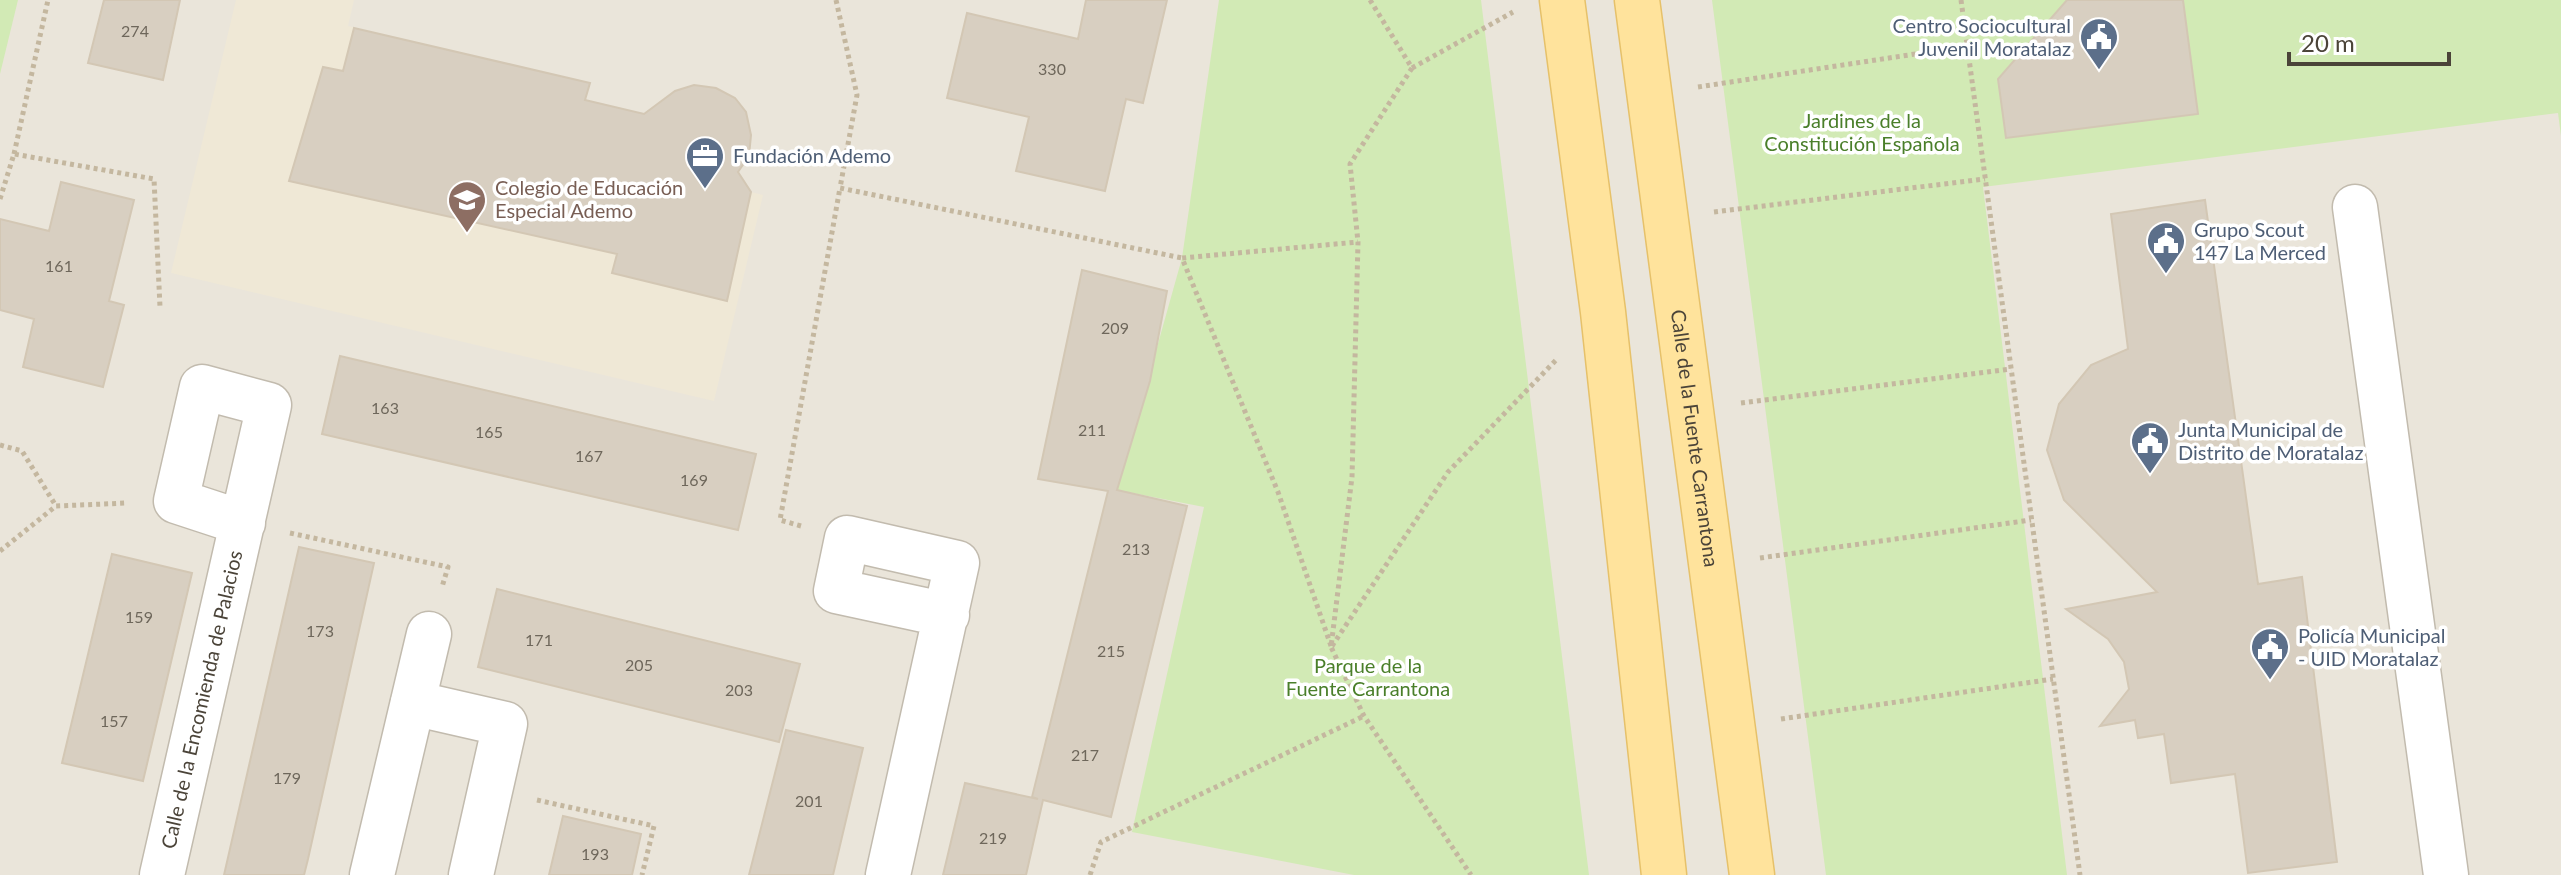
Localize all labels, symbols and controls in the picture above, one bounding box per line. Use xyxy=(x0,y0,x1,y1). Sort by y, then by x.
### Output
place label: Centro Sociocultural Juvenil Moratalaz xyxy=(1892,13,2071,60)
public building icon: Centro Sociocultural Juvenil Moratalaz xyxy=(2078,16,2120,71)
scale bar xyxy=(2289,16,2449,66)
house number: 274 xyxy=(121,21,149,40)
text: 20 m xyxy=(2301,28,2355,57)
house number: 330 xyxy=(1038,59,1066,78)
park label: Jardines de la Constitución Española xyxy=(1764,108,1960,155)
office icon: Fundación Ademo xyxy=(684,135,726,190)
place label: Fundación Ademo xyxy=(733,143,891,167)
place label: Colegio de Educación Especial Ademo xyxy=(495,175,683,222)
school or university icon: Colegio de Educación Especial Ademo xyxy=(446,179,488,234)
place label: Grupo Scout 147 La Merced xyxy=(2194,217,2326,264)
public building icon: Grupo Scout 147 La Merced xyxy=(2145,220,2187,275)
house number: 161 xyxy=(45,256,73,275)
street label: Calle de la Fuente Carrantona xyxy=(1667,308,1724,568)
house number: 209 xyxy=(1101,318,1129,337)
house number: 163 xyxy=(371,398,399,417)
place label: Junta Municipal de Distrito de Moratalaz xyxy=(2178,417,2364,464)
house number: 211 xyxy=(1078,420,1106,439)
public building icon: Junta Municipal de Distrito de Moratalaz xyxy=(2129,420,2171,475)
house number: 165 xyxy=(475,422,503,441)
house number: 167 xyxy=(575,446,603,465)
house number: 169 xyxy=(680,470,708,489)
house number: 213 xyxy=(1122,539,1150,558)
street label: Calle de la Encomienda de Palacios xyxy=(155,548,247,851)
house number: 159 xyxy=(125,607,153,626)
house number: 173 xyxy=(306,621,334,640)
place label: Policía Municipal - UID Moratalaz xyxy=(2298,623,2445,670)
public building icon: Policía Municipal - UID Moratalaz xyxy=(2249,626,2291,681)
house number: 171 xyxy=(525,630,553,649)
house number: 215 xyxy=(1097,641,1125,660)
park label: Parque de la Fuente Carrantona xyxy=(1286,653,1450,700)
house number: 205 xyxy=(625,655,653,674)
house number: 203 xyxy=(725,680,753,699)
house number: 157 xyxy=(100,711,128,730)
house number: 217 xyxy=(1071,745,1099,764)
house number: 179 xyxy=(273,768,301,787)
house number: 201 xyxy=(795,791,823,810)
house number: 219 xyxy=(979,828,1007,847)
house number: 193 xyxy=(581,844,609,863)

